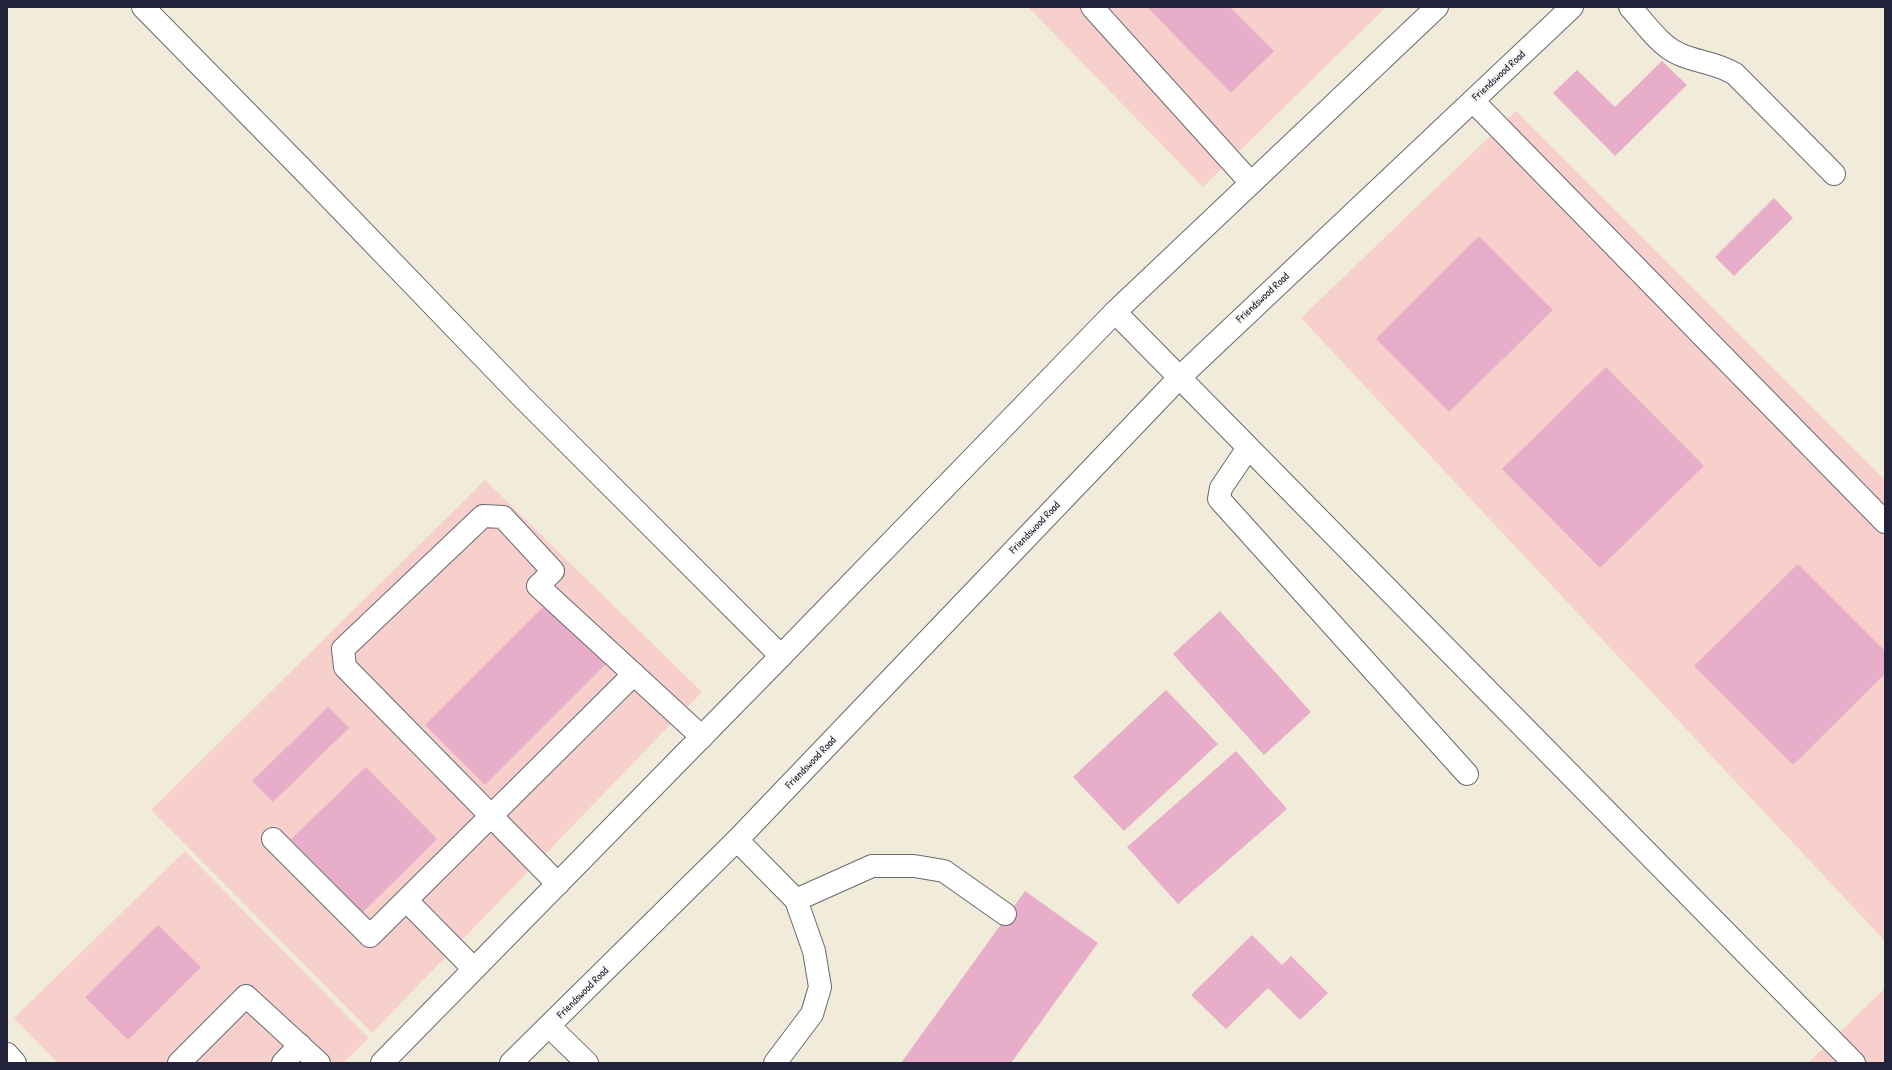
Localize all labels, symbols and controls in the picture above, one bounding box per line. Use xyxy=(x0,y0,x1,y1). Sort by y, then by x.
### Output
street label: Friendswood Road xyxy=(1470,48,1528,104)
street label: Friendswood Road xyxy=(1234,270,1292,326)
street label: Friendswood Road xyxy=(1007,499,1063,557)
street label: Friendswood Road xyxy=(783,734,839,792)
street label: Friendswood Road xyxy=(554,964,612,1022)

